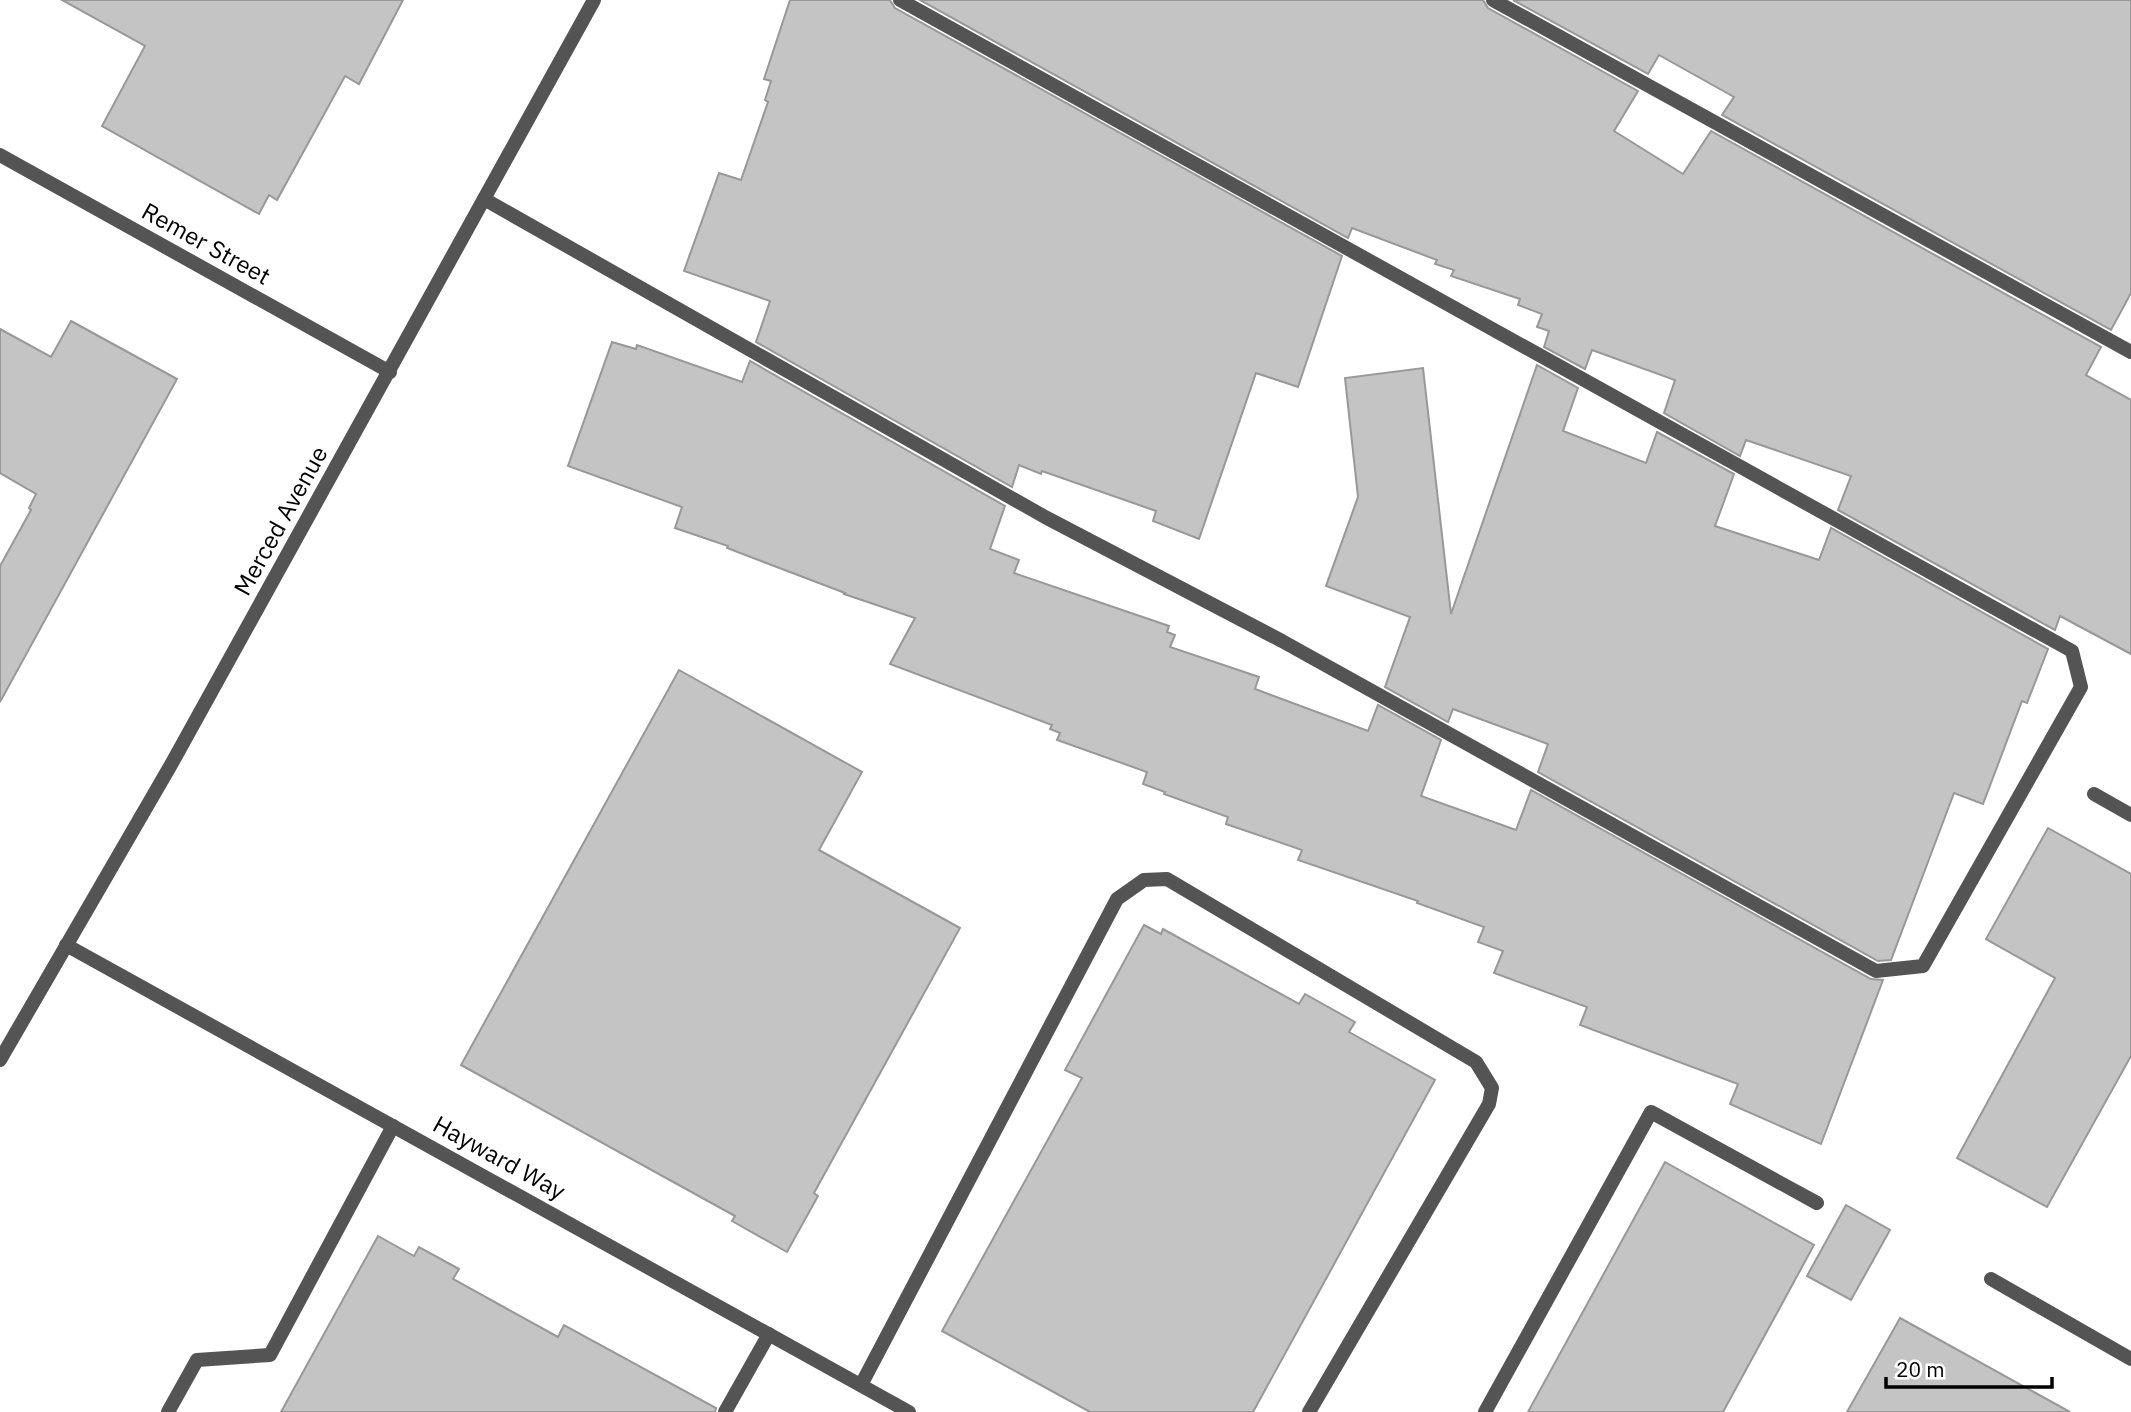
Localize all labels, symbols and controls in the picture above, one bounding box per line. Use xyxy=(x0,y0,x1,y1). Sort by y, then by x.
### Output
street label: Remer Street xyxy=(136,195,277,292)
street label: Merced Avenue xyxy=(226,440,334,601)
street label: Hayward Way xyxy=(428,1108,571,1207)
scale bar xyxy=(1886,1346,2052,1390)
text: 20 m xyxy=(1896,1355,1945,1383)

